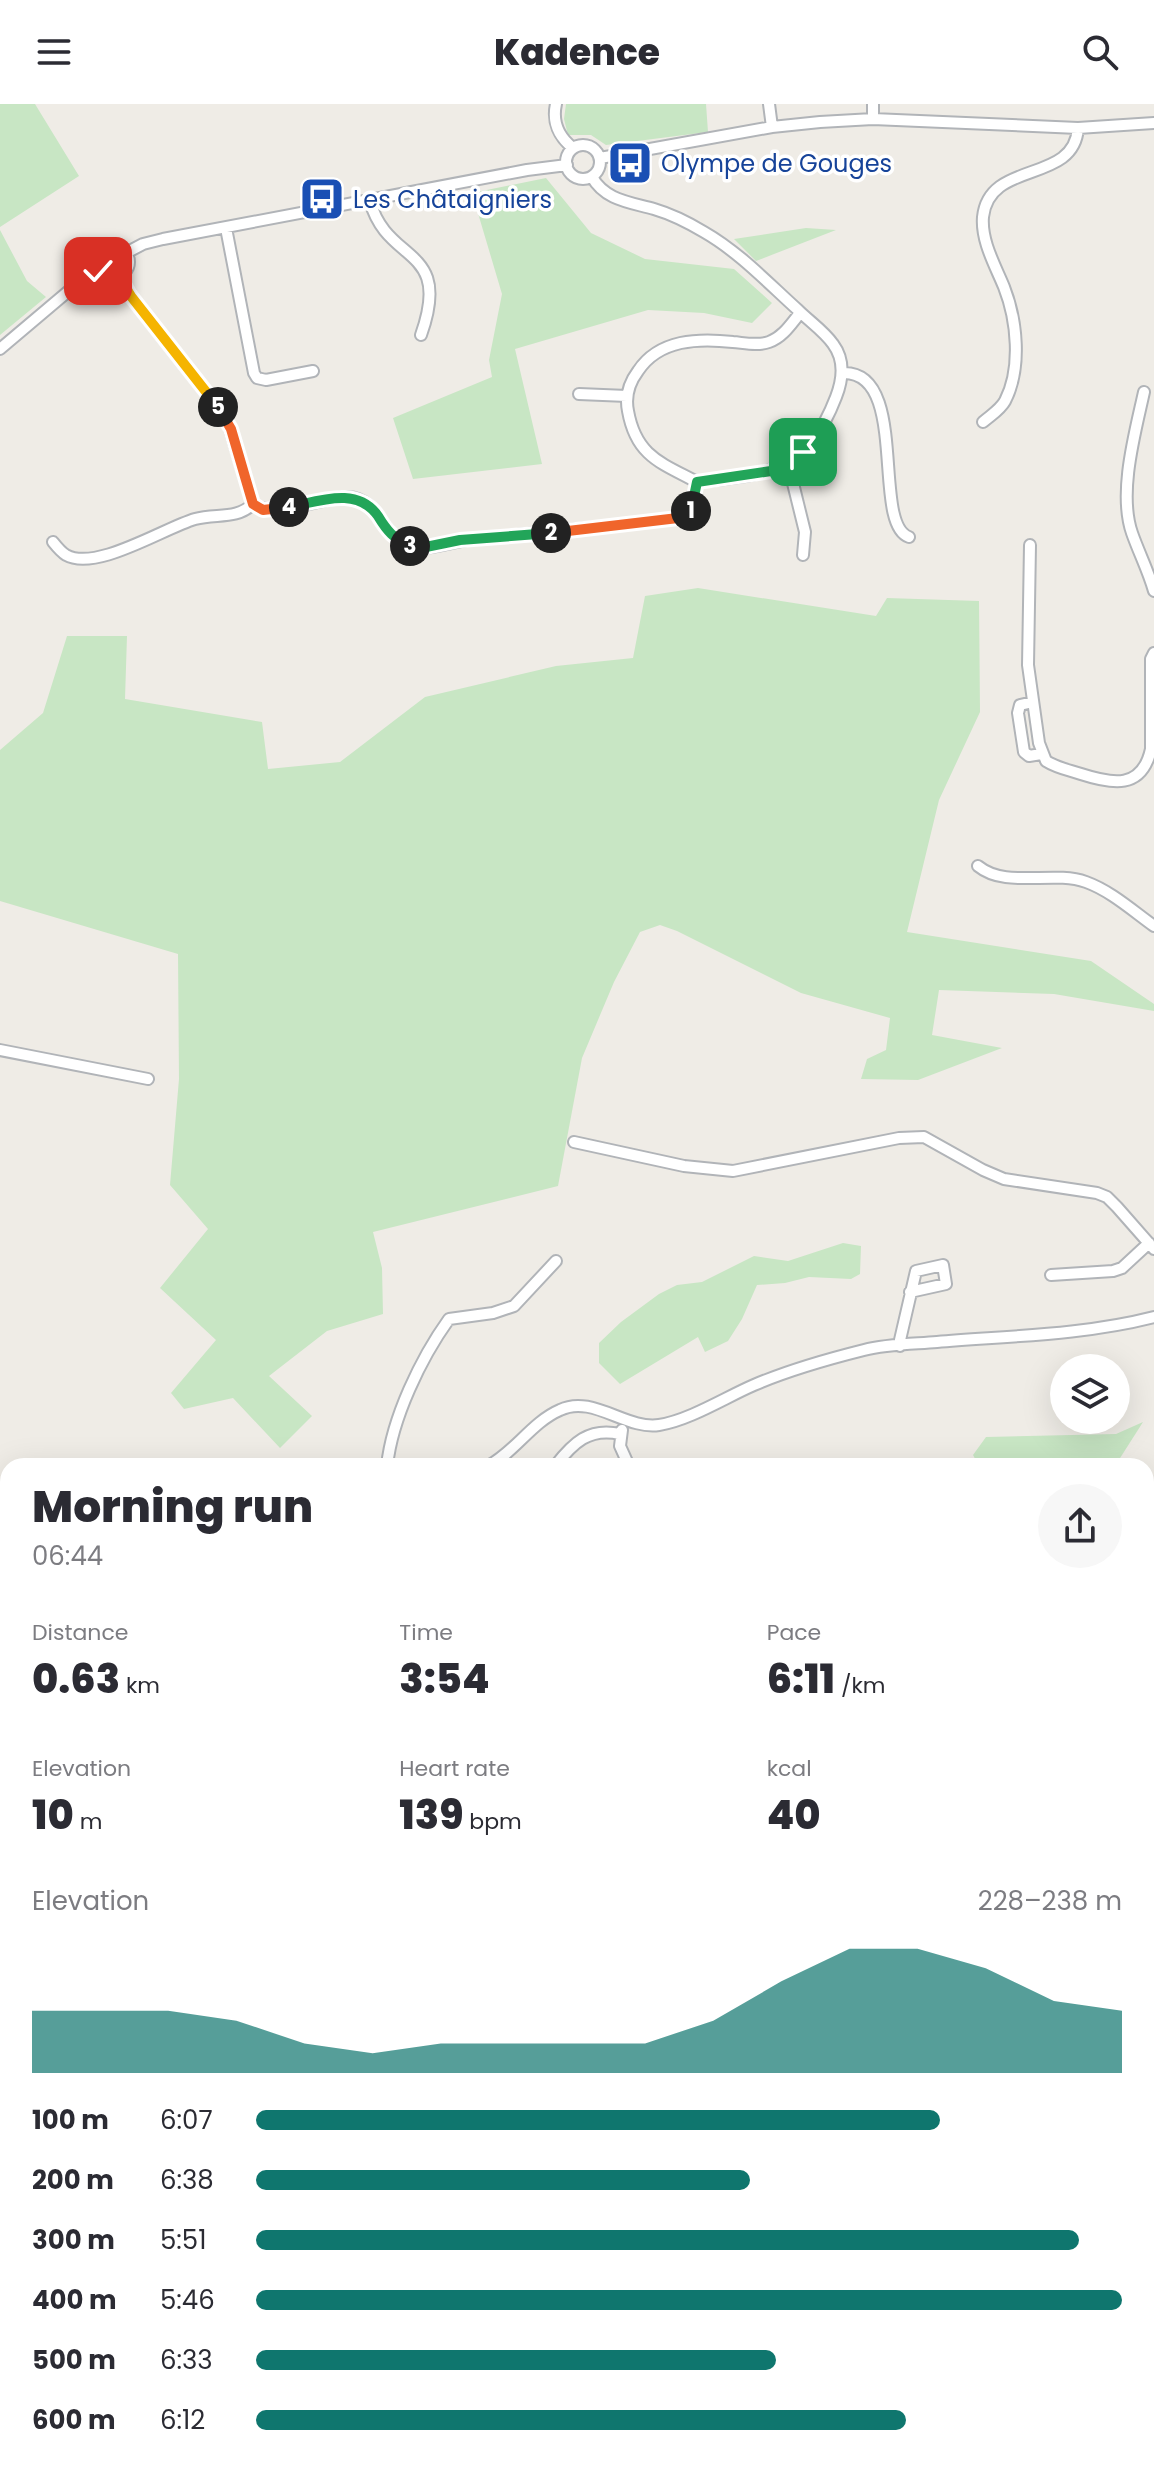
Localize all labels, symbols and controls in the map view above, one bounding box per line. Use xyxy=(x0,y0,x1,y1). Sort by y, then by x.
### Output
text: Kadence xyxy=(494,27,660,78)
icon: menu xyxy=(32,30,76,74)
icon: search xyxy=(1078,30,1122,74)
bus stop icon: Olympe de Gouges xyxy=(606,139,654,187)
place label: Olympe de Gouges xyxy=(661,147,892,180)
bus stop icon: Les Châtaigniers xyxy=(298,175,346,223)
place label: Les Châtaigniers xyxy=(353,183,552,216)
pin xyxy=(64,237,132,305)
icon: check xyxy=(76,249,120,293)
pin: 5 xyxy=(198,387,238,427)
text: 5 xyxy=(211,391,225,422)
pin xyxy=(769,418,837,486)
icon: arrive xyxy=(781,430,825,474)
pin: 4 xyxy=(269,487,309,527)
text: 4 xyxy=(282,491,296,522)
pin: 1 xyxy=(671,491,711,531)
text: 1 xyxy=(687,495,695,526)
pin: 2 xyxy=(531,513,571,553)
text: 2 xyxy=(545,517,557,548)
pin: 3 xyxy=(390,526,430,566)
text: 3 xyxy=(403,530,417,561)
map controls xyxy=(1050,1354,1130,1434)
button: layers xyxy=(1050,1354,1130,1434)
text: Morning run xyxy=(32,1476,313,1537)
button: share xyxy=(1038,1484,1122,1568)
text: 06:44 xyxy=(32,1538,103,1574)
text: Distance xyxy=(32,1617,128,1648)
text: Time xyxy=(399,1617,453,1648)
text: Pace xyxy=(767,1617,821,1648)
text: 0.63 xyxy=(32,1651,120,1707)
text: 3:54 xyxy=(399,1651,490,1707)
text: 6:11 xyxy=(767,1651,835,1707)
text: km xyxy=(120,1670,160,1701)
text: /km xyxy=(835,1670,885,1701)
text: Elevation xyxy=(32,1753,131,1784)
text: Heart rate xyxy=(399,1753,510,1784)
text: kcal xyxy=(767,1753,812,1784)
text: 10 xyxy=(32,1787,74,1843)
text: 139 xyxy=(399,1787,463,1843)
text: 40 xyxy=(767,1787,821,1843)
text: m xyxy=(74,1806,102,1837)
text: bpm xyxy=(463,1806,522,1837)
text: Elevation xyxy=(32,1883,149,1919)
text: 228–238 m xyxy=(978,1883,1122,1919)
text: 100 m xyxy=(32,2102,109,2138)
text: 6:07 xyxy=(160,2102,213,2138)
text: 200 m xyxy=(32,2162,114,2198)
text: 6:38 xyxy=(160,2162,214,2198)
text: 300 m xyxy=(32,2222,115,2258)
text: 5:51 xyxy=(160,2222,207,2258)
text: 400 m xyxy=(32,2282,117,2318)
text: 5:46 xyxy=(160,2282,215,2318)
text: 500 m xyxy=(32,2342,116,2378)
text: 6:33 xyxy=(160,2342,213,2378)
text: 600 m xyxy=(32,2402,116,2438)
text: 6:12 xyxy=(160,2402,205,2438)

